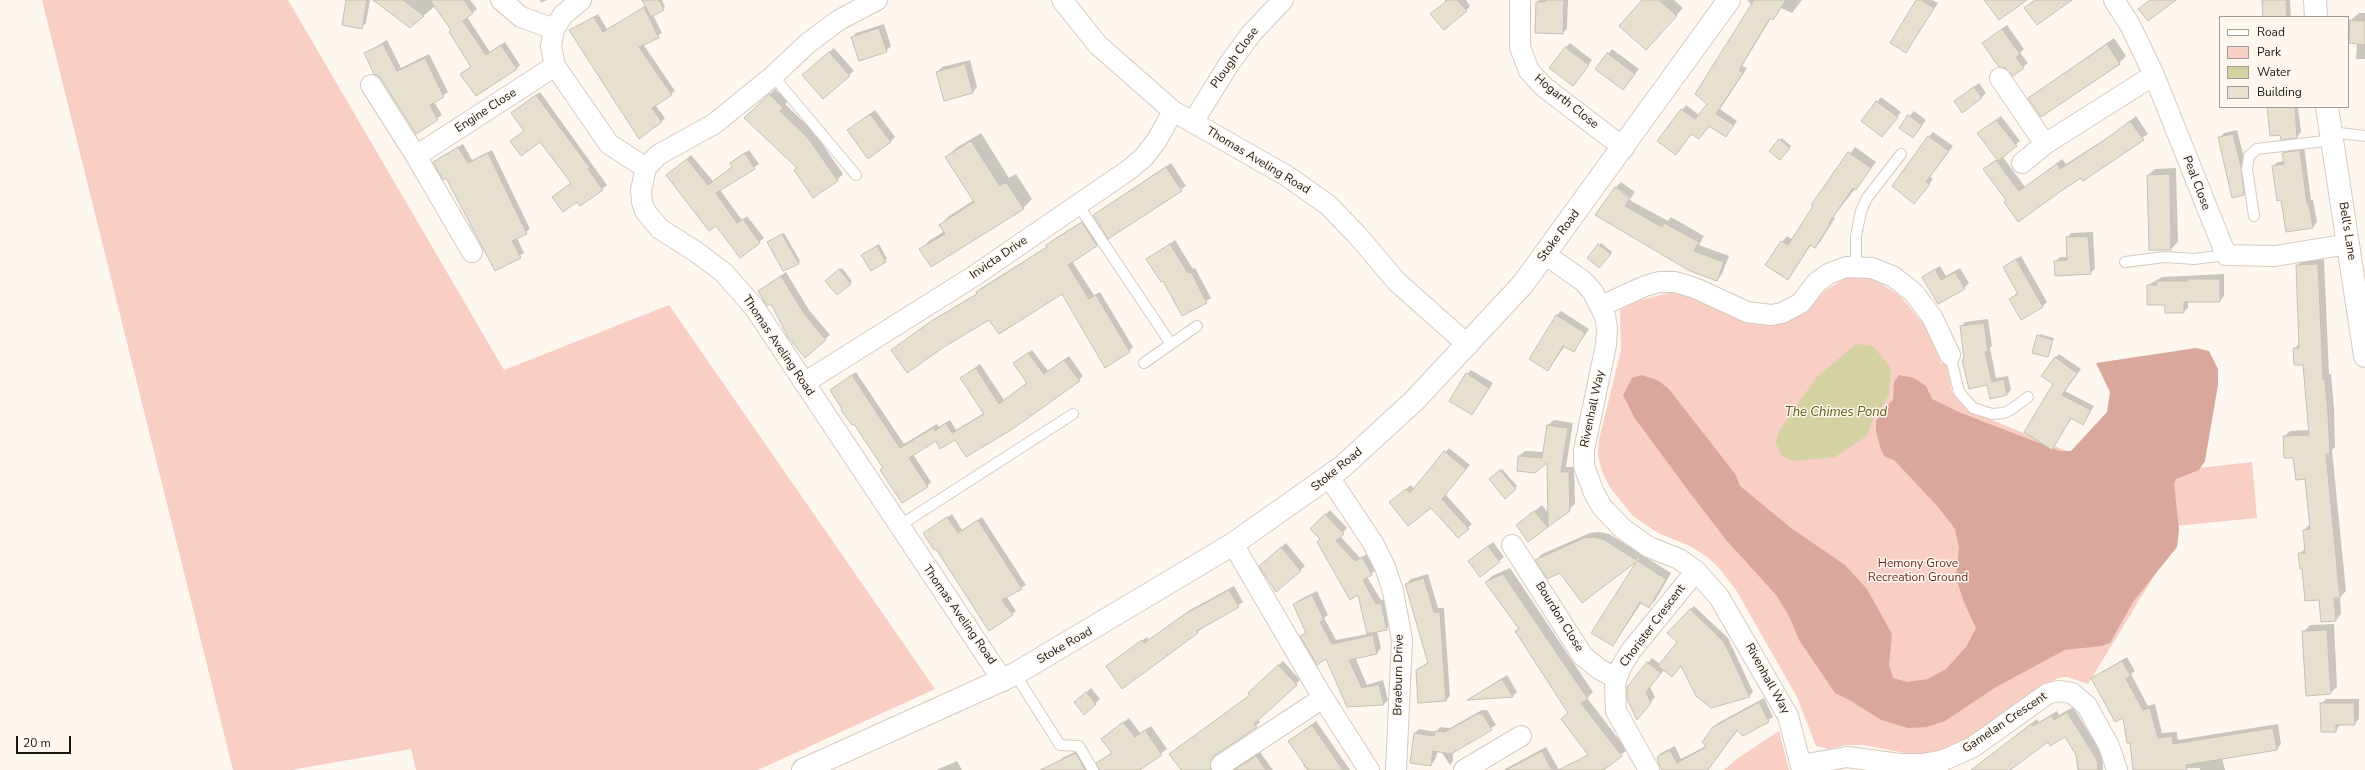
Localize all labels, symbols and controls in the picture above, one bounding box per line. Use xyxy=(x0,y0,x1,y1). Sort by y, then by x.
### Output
legend xyxy=(2219,16,2349,108)
text: Road xyxy=(2257,24,2285,40)
street label: Plough Close xyxy=(1208,25,1262,91)
text: Park xyxy=(2257,44,2281,60)
text: Water xyxy=(2257,64,2291,80)
street label: Hogarth Close xyxy=(1531,72,1601,132)
text: Building xyxy=(2257,84,2302,100)
street label: Engine Close xyxy=(453,86,519,136)
street label: Thomas Aveling Road xyxy=(1204,124,1312,198)
street label: Peal Close xyxy=(2179,154,2213,212)
street label: Bell's Lane xyxy=(2335,201,2359,261)
street label: Stoke Road xyxy=(1535,207,1583,265)
street label: Invicta Drive xyxy=(967,233,1031,283)
street label: Thomas Aveling Road xyxy=(739,293,817,399)
street label: Rivenhall Way xyxy=(1578,369,1608,449)
water label: The Chimes Pond xyxy=(1785,405,1887,421)
street label: Stoke Road xyxy=(1309,445,1365,495)
park label: Hemony Grove Recreation Ground xyxy=(1868,557,1968,585)
street label: Thomas Aveling Road xyxy=(919,562,999,668)
street label: Bourdon Close xyxy=(1532,579,1586,655)
street label: Chorister Crescent xyxy=(1617,582,1689,670)
street label: Stoke Road xyxy=(1035,624,1095,668)
street label: Braeburn Drive xyxy=(1391,634,1407,716)
street label: Rivenhall Way xyxy=(1742,641,1792,717)
street label: Gamelan Crescent xyxy=(1960,689,2050,757)
scale bar xyxy=(18,728,73,754)
text: 20 m xyxy=(23,735,51,751)

